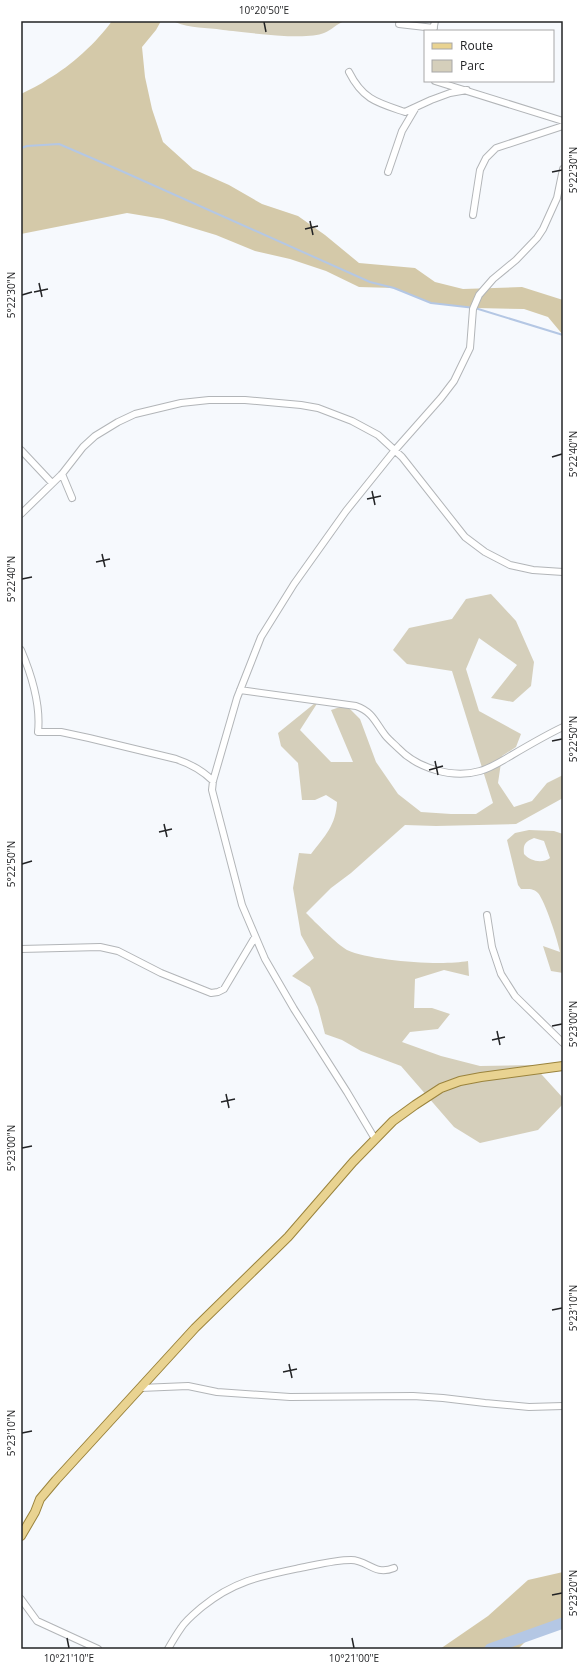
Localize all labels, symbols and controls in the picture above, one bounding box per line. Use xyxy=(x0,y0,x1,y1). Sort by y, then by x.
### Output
text: 10°20'50"E xyxy=(239,3,289,17)
legend xyxy=(424,30,554,82)
text: Route xyxy=(460,37,493,54)
text: Parc xyxy=(460,57,485,74)
text: 5°22'30"N xyxy=(566,147,580,193)
text: 5°22'30"N xyxy=(4,272,18,318)
text: 5°22'40"N xyxy=(566,431,580,477)
text: 5°22'40"N xyxy=(4,556,18,602)
text: 5°22'50"N xyxy=(566,716,580,762)
text: 5°22'50"N xyxy=(4,841,18,887)
text: 5°23'00"N xyxy=(566,1001,580,1047)
text: 5°23'00"N xyxy=(4,1125,18,1171)
text: 5°23'10"N xyxy=(566,1285,580,1331)
text: 5°23'10"N xyxy=(4,1410,18,1456)
text: 5°23'20"N xyxy=(566,1570,580,1616)
text: 10°21'10"E xyxy=(44,1651,94,1665)
text: 10°21'00"E xyxy=(329,1651,379,1665)

